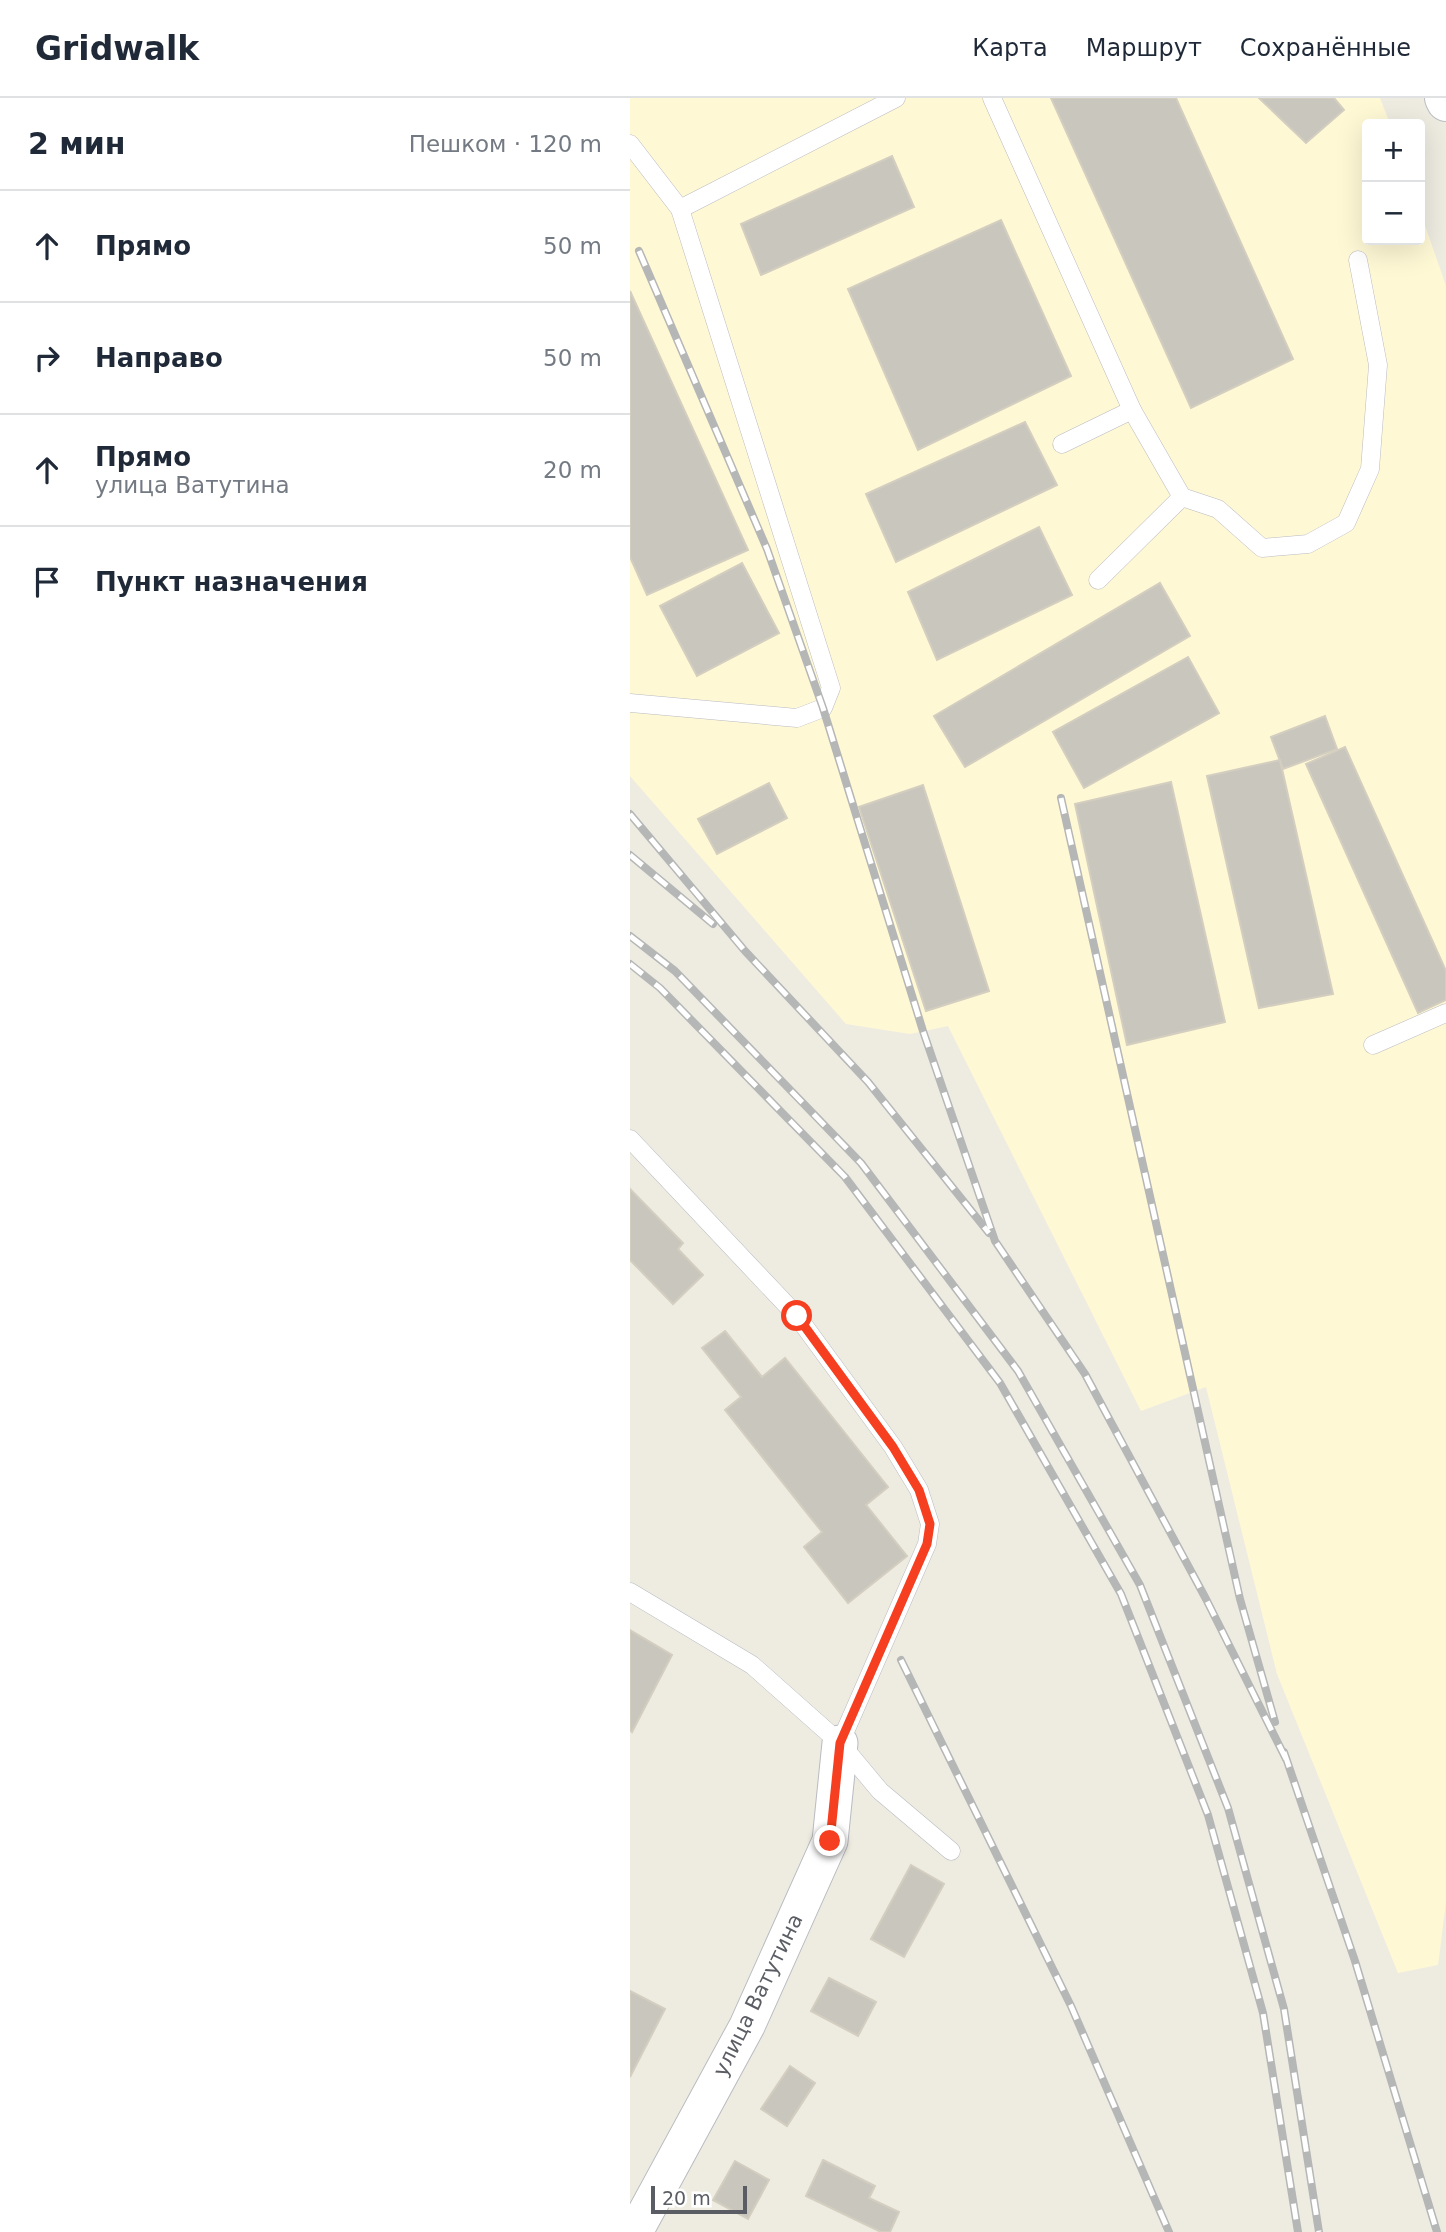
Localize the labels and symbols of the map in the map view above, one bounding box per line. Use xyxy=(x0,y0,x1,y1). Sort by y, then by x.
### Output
route start xyxy=(781,1300,812,1331)
route end xyxy=(814,1825,845,1856)
street label: улица Ватутина xyxy=(708,1910,808,2080)
scale bar xyxy=(651,2183,747,2215)

